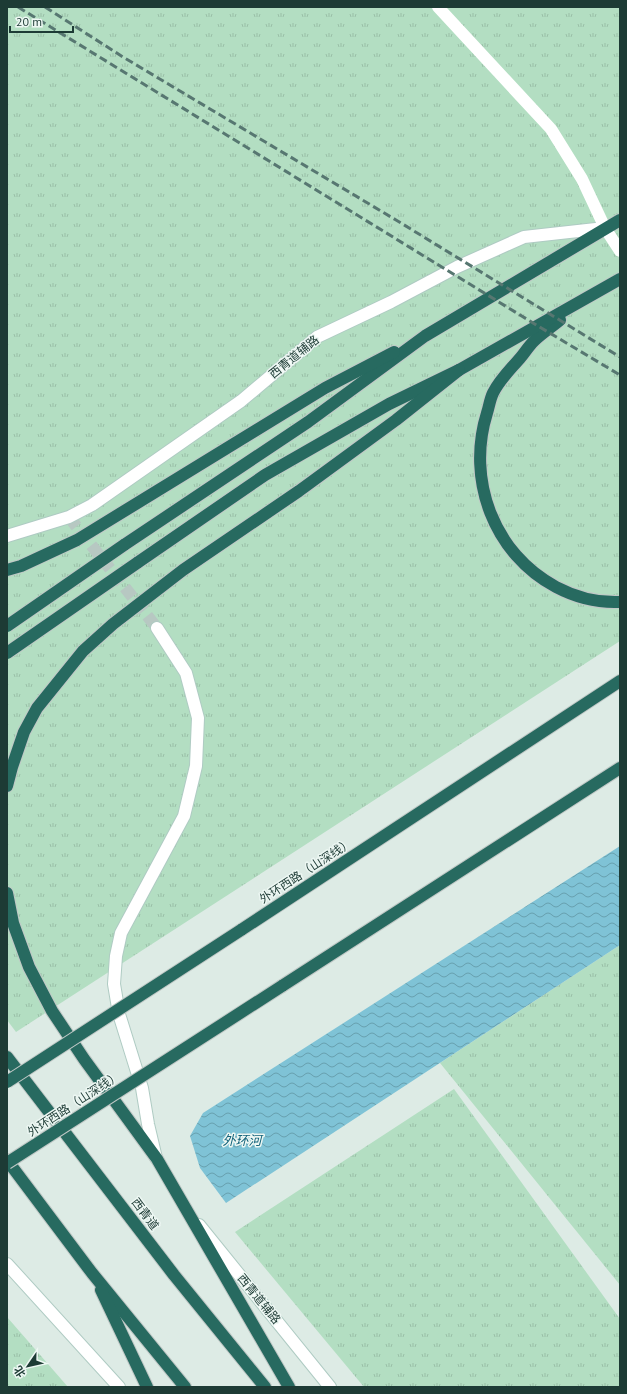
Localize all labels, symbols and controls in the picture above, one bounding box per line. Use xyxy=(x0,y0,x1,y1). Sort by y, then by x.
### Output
scale bar xyxy=(10,8,73,34)
text: 20 m xyxy=(16,14,42,29)
street label: 西青道辅路 xyxy=(266,332,322,381)
street label: 外环西路（山深线） xyxy=(256,835,355,906)
street label: 外环西路（山深线） xyxy=(24,1068,123,1139)
water label: 外环河 xyxy=(222,1132,264,1149)
street label: 西青道 xyxy=(129,1195,162,1233)
street label: 西青道辅路 xyxy=(235,1271,284,1327)
north arrow xyxy=(8,1346,48,1386)
text: 北 xyxy=(11,1363,29,1380)

